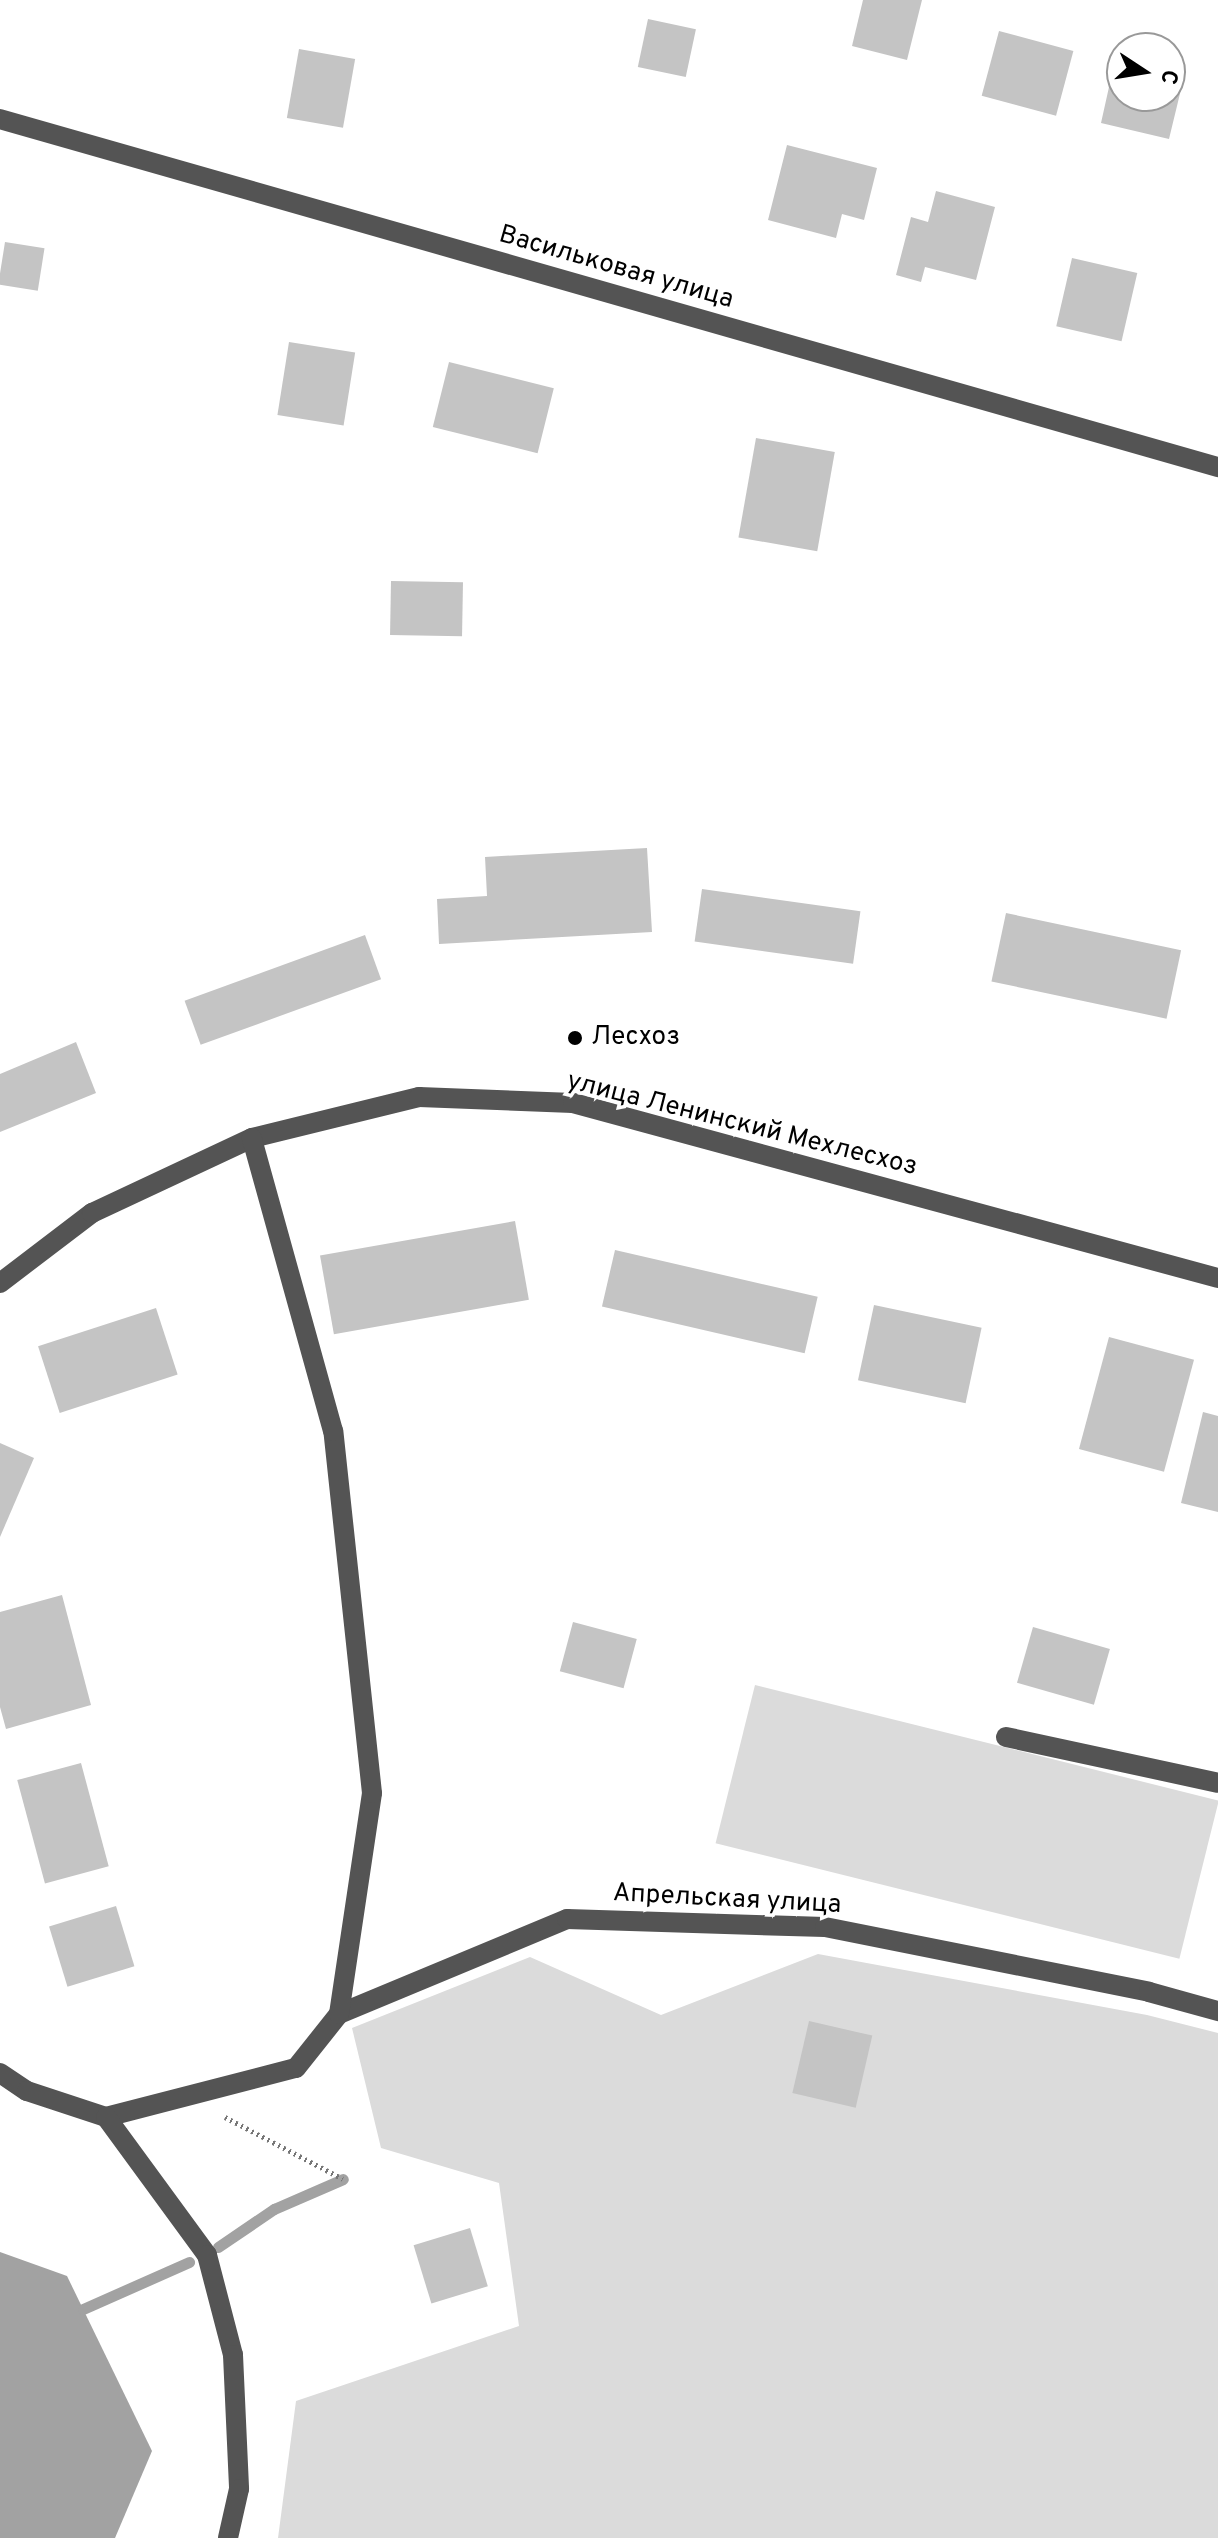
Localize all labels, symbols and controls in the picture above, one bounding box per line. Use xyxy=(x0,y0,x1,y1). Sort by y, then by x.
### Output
north arrow xyxy=(1106,32,1186,112)
text: С xyxy=(1153,67,1183,86)
street label: Васильковая улица xyxy=(495,220,737,316)
place label: Лесхоз xyxy=(591,1022,680,1054)
marker: Лесхоз xyxy=(566,1029,584,1047)
street label: улица Ленинский Мехлесхоз xyxy=(564,1066,920,1184)
street label: Апрельская улица xyxy=(612,1878,842,1922)

